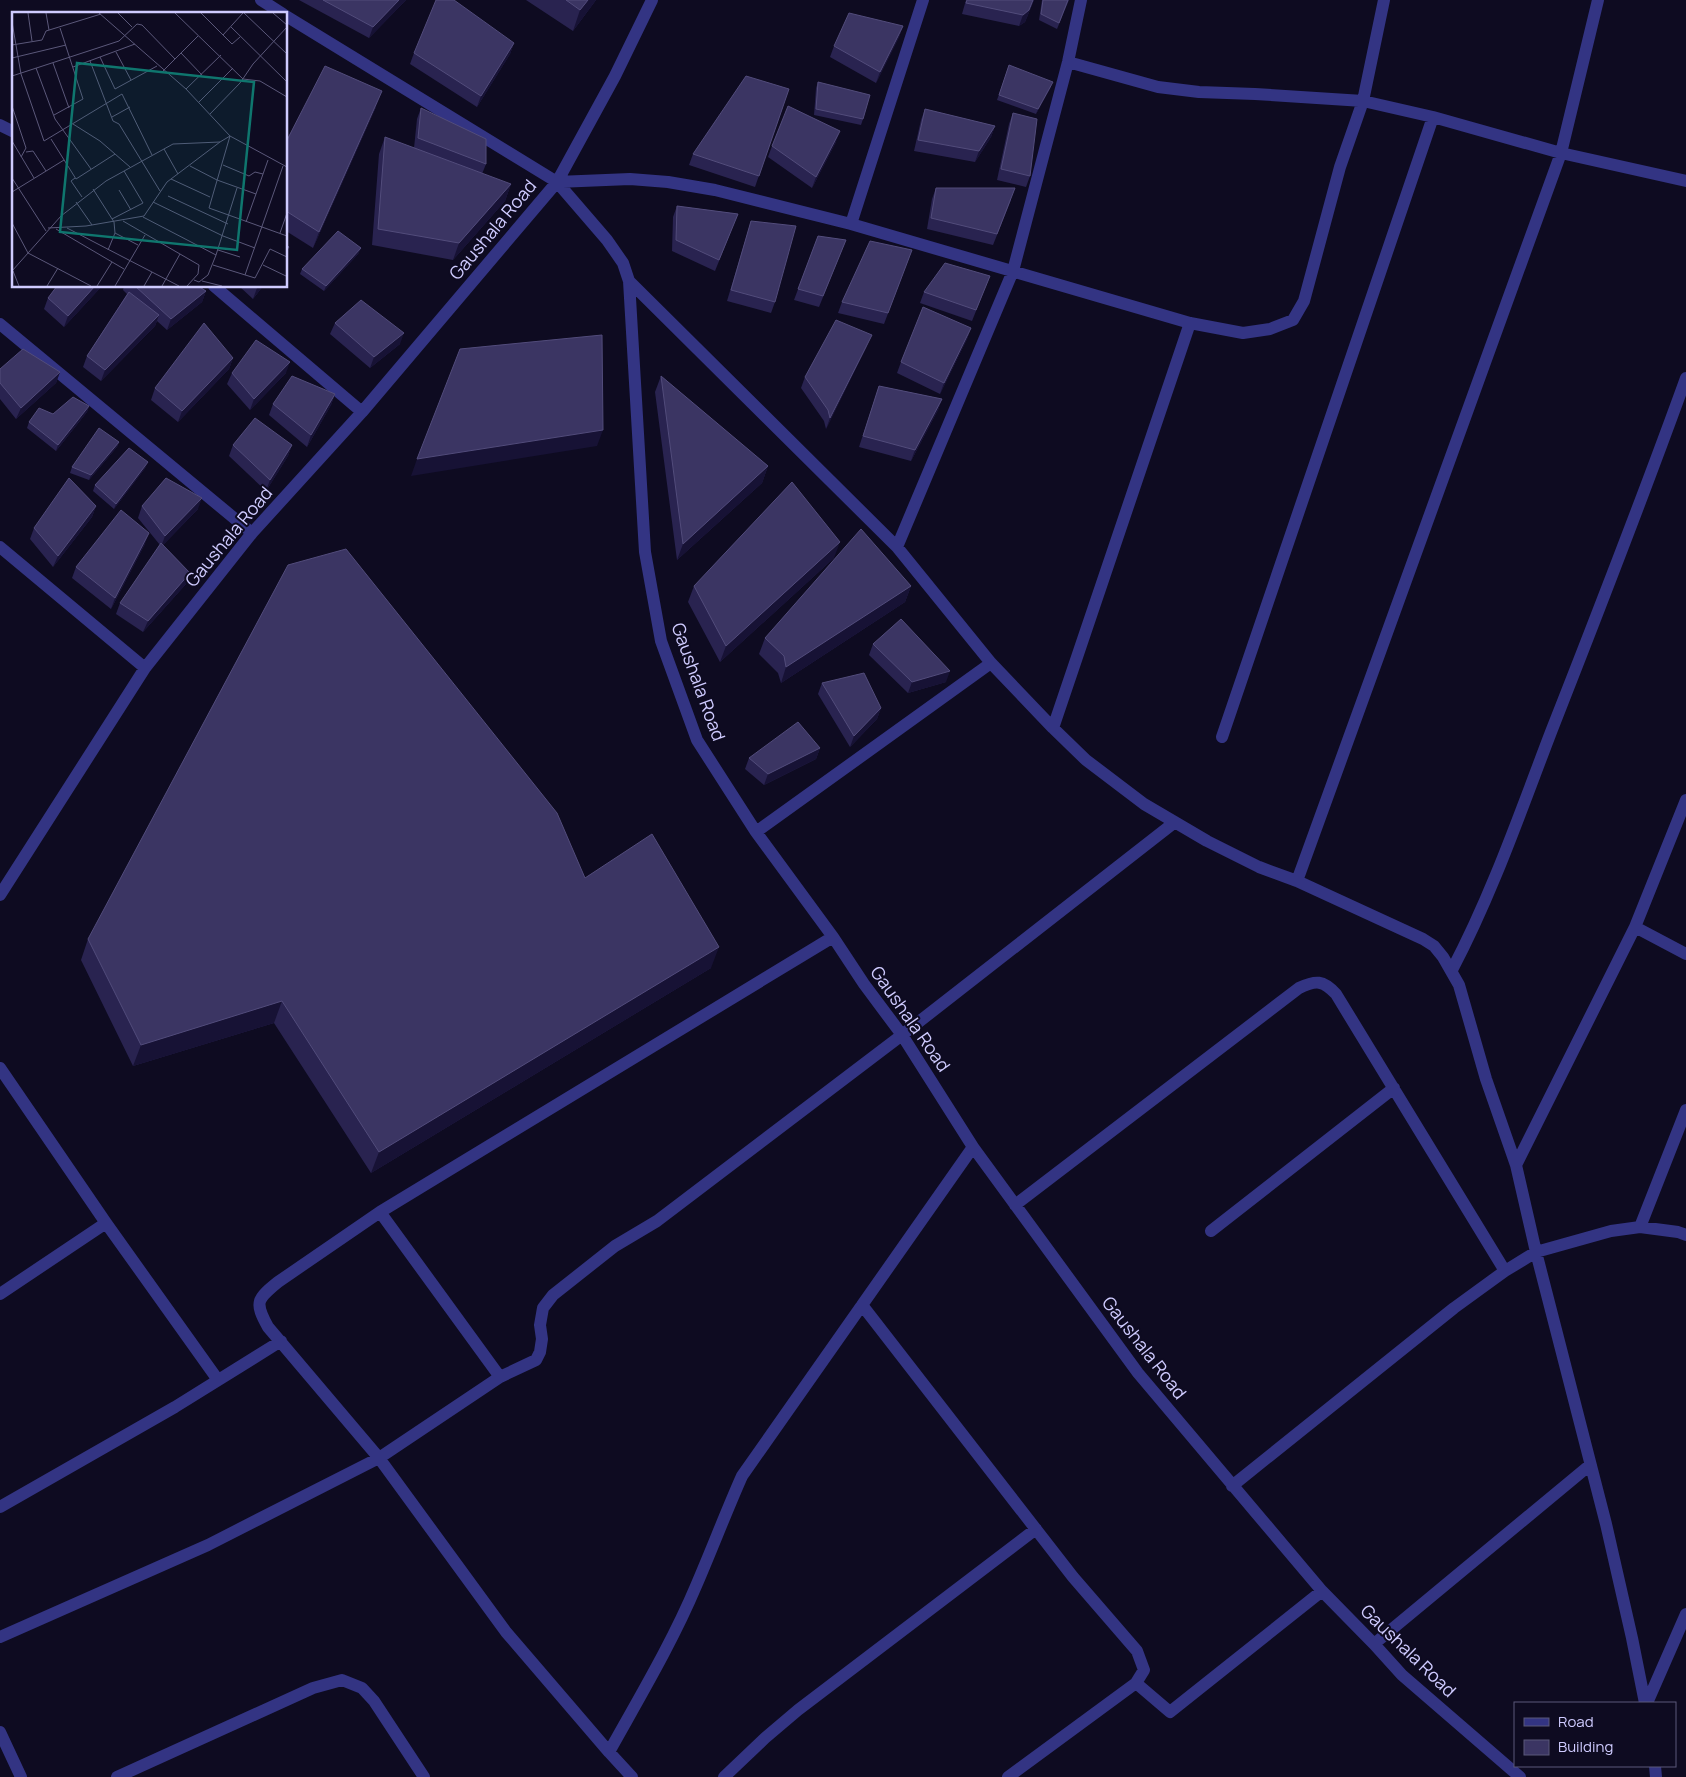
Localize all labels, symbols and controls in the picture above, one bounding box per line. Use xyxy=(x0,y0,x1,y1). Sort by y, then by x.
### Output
inset map xyxy=(12,12,288,288)
street label: Gaushala Road xyxy=(443,174,541,285)
street label: Gaushala Road xyxy=(179,481,277,592)
street label: Gaushala Road xyxy=(666,619,731,744)
street label: Gaushala Road xyxy=(865,961,956,1076)
street label: Gaushala Road xyxy=(1097,1291,1192,1404)
street label: Gaushala Road xyxy=(1356,1599,1462,1702)
legend xyxy=(1514,1702,1676,1767)
text: Road xyxy=(1558,1711,1594,1732)
text: Building xyxy=(1558,1736,1613,1757)

